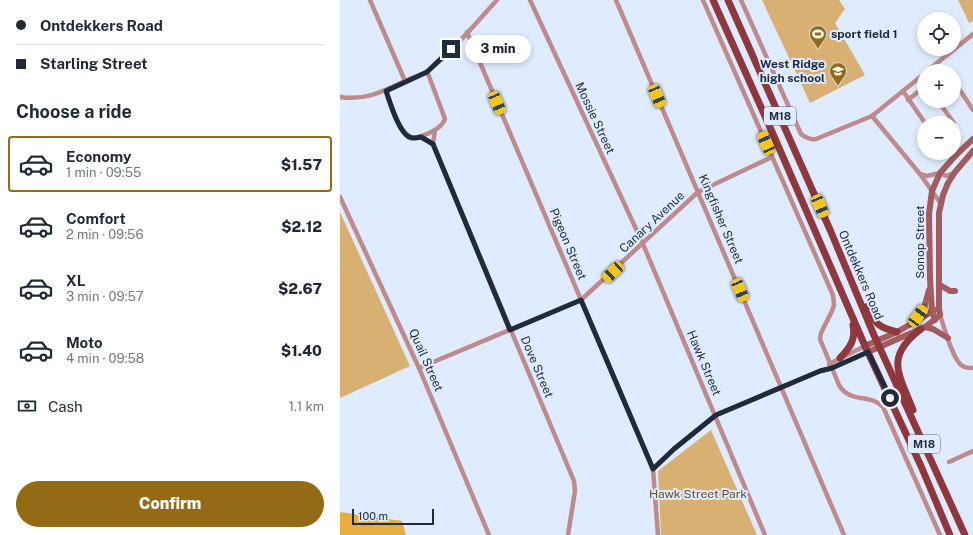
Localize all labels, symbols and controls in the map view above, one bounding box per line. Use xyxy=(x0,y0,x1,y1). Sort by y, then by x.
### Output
map controls xyxy=(917,12,961,160)
button: locate xyxy=(917,12,961,56)
text: Ontdekkers Road xyxy=(40,17,163,34)
sports icon: sport field 1 xyxy=(808,24,828,49)
place label: sport field 1 xyxy=(831,27,898,41)
callout: 3 min xyxy=(465,35,531,63)
route end xyxy=(442,40,460,58)
text: 3 min xyxy=(481,41,515,56)
text: Starling Street xyxy=(40,55,148,72)
place label: West Ridge high school xyxy=(760,57,825,85)
school or university icon: West Ridge high school xyxy=(828,61,848,86)
button: + xyxy=(917,64,961,108)
street label: Mossie Street xyxy=(572,80,618,156)
car xyxy=(647,83,667,109)
car xyxy=(487,90,507,116)
text: Choose a ride xyxy=(16,101,132,122)
road number: M18 xyxy=(764,107,796,125)
button: − xyxy=(917,116,961,160)
car xyxy=(756,130,776,156)
icon: car xyxy=(18,146,54,182)
text: Economy xyxy=(66,148,131,165)
text: $1.57 xyxy=(281,156,322,173)
text: 1 min · 09:55 xyxy=(66,165,141,180)
street label: Kingfisher Street xyxy=(696,172,746,266)
street label: Canary Avenue xyxy=(617,188,688,256)
car xyxy=(810,193,830,219)
street label: Sonop Street xyxy=(913,205,927,279)
street label: Pigeon Street xyxy=(547,206,589,282)
icon: car xyxy=(18,208,54,244)
text: Comfort xyxy=(66,210,126,227)
text: $2.12 xyxy=(281,218,322,235)
text: 2 min · 09:56 xyxy=(66,227,144,242)
street label: Ontdekkers Road xyxy=(836,228,886,322)
car xyxy=(600,259,626,285)
icon: car xyxy=(18,270,54,306)
text: XL xyxy=(66,272,85,289)
car xyxy=(730,277,750,303)
text: $2.67 xyxy=(278,280,322,297)
text: 3 min · 09:57 xyxy=(66,289,144,304)
car xyxy=(906,303,930,329)
street label: Quail Street xyxy=(406,326,446,394)
street label: Hawk Street xyxy=(684,328,724,398)
icon: car xyxy=(18,332,54,368)
text: Moto xyxy=(66,334,103,351)
street label: Dove Street xyxy=(518,334,556,400)
text: $1.40 xyxy=(281,342,322,359)
text: 4 min · 09:58 xyxy=(66,351,144,366)
route start xyxy=(881,389,899,407)
icon: cash xyxy=(16,395,38,417)
text: Cash xyxy=(48,398,83,415)
text: 1.1 km xyxy=(289,399,324,414)
road number: M18 xyxy=(908,435,940,453)
button: Confirm xyxy=(16,481,324,527)
park label: Hawk Street Park xyxy=(649,487,747,501)
scale bar xyxy=(352,507,434,526)
text: 100 m xyxy=(358,510,388,522)

